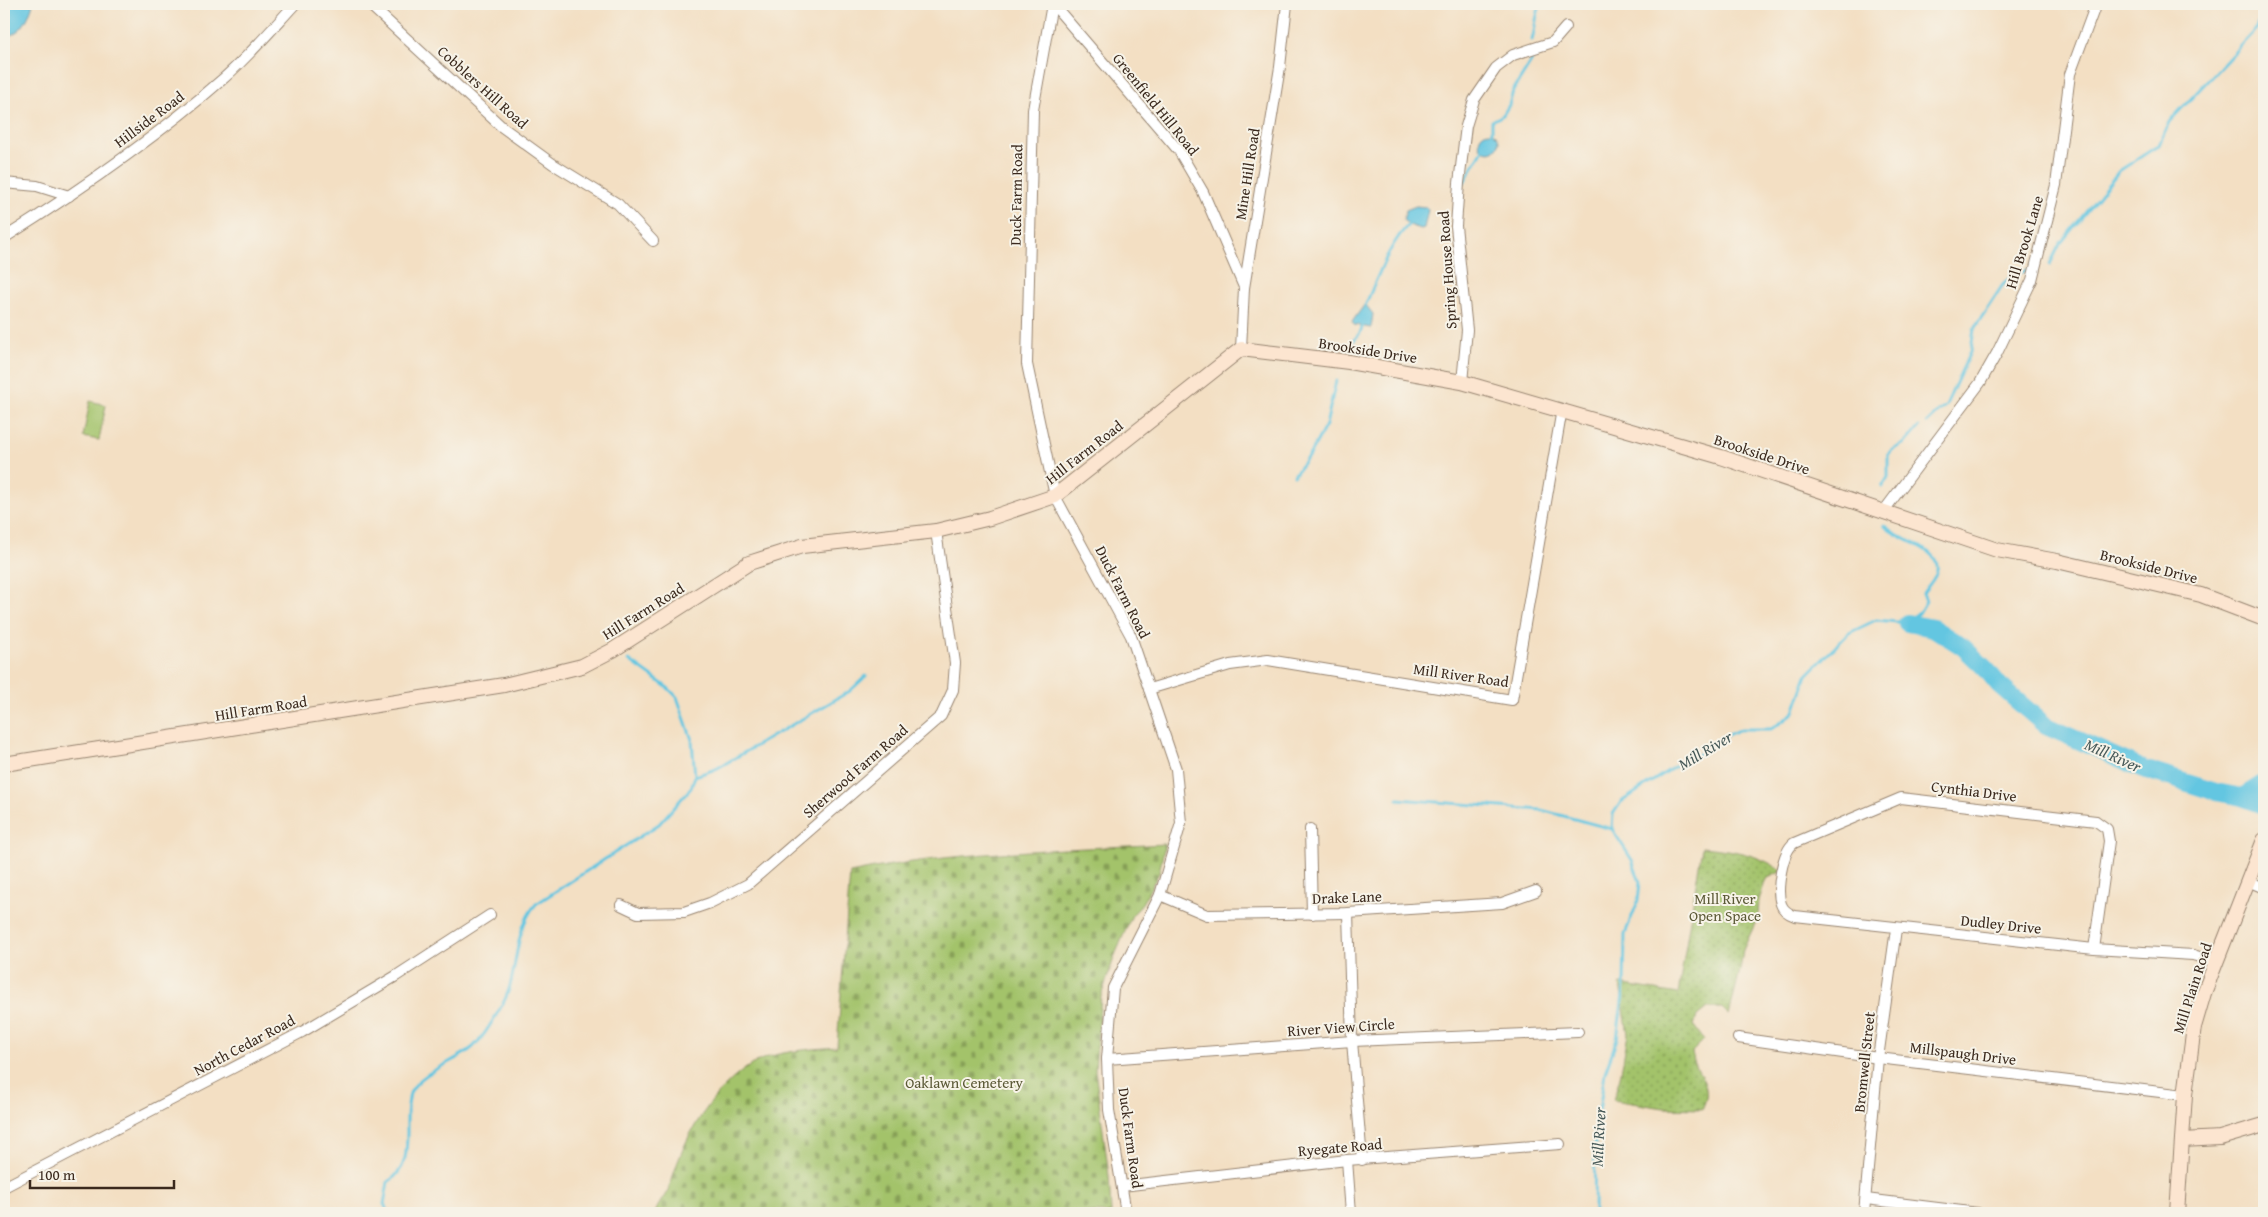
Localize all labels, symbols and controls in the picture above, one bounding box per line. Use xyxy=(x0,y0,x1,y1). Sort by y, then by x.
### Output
street label: Cobblers Hill Road xyxy=(433,41,533,133)
street label: Greenfield Hill Road xyxy=(1108,48,1204,160)
street label: Hillside Road xyxy=(110,86,188,152)
street label: Mine Hill Road xyxy=(1229,127,1265,221)
street label: Duck Farm Road xyxy=(1005,144,1027,246)
street label: Hill Brook Lane xyxy=(2000,193,2048,291)
street label: Spring House Road xyxy=(1432,210,1462,330)
street label: Brookside Drive xyxy=(1317,332,1419,368)
street label: Hill Farm Road xyxy=(1041,415,1127,489)
street label: Brookside Drive xyxy=(1711,429,1813,479)
street label: Duck Farm Road xyxy=(1091,542,1155,642)
street label: Brookside Drive xyxy=(2098,544,2200,588)
street label: Hill Farm Road xyxy=(598,577,688,645)
street label: Mill River Road xyxy=(1412,658,1510,692)
street label: Hill Farm Road xyxy=(214,690,308,726)
street label: Sherwood Farm Road xyxy=(798,719,912,823)
water label: Mill River xyxy=(1673,724,1738,776)
water label: Mill River xyxy=(2081,732,2146,778)
street label: Cynthia Drive xyxy=(1930,775,2018,807)
street label: Drake Lane xyxy=(1312,885,1382,909)
park label: Mill River Open Space xyxy=(1689,888,1761,926)
street label: Dudley Drive xyxy=(1960,909,2042,939)
street label: Mill Plain Road xyxy=(2167,940,2217,1036)
street label: North Cedar Road xyxy=(190,1009,298,1081)
street label: Bromwell Street xyxy=(1848,1010,1880,1114)
street label: River View Circle xyxy=(1287,1013,1395,1041)
street label: Millspaugh Drive xyxy=(1909,1036,2017,1070)
park label: Oaklawn Cemetery xyxy=(905,1072,1023,1093)
street label: Duck Farm Road xyxy=(1114,1086,1148,1190)
water label: Mill River xyxy=(1584,1106,1612,1167)
street label: Ryegate Road xyxy=(1297,1133,1383,1161)
scale bar xyxy=(30,1157,174,1189)
text: 100 m xyxy=(38,1164,76,1185)

